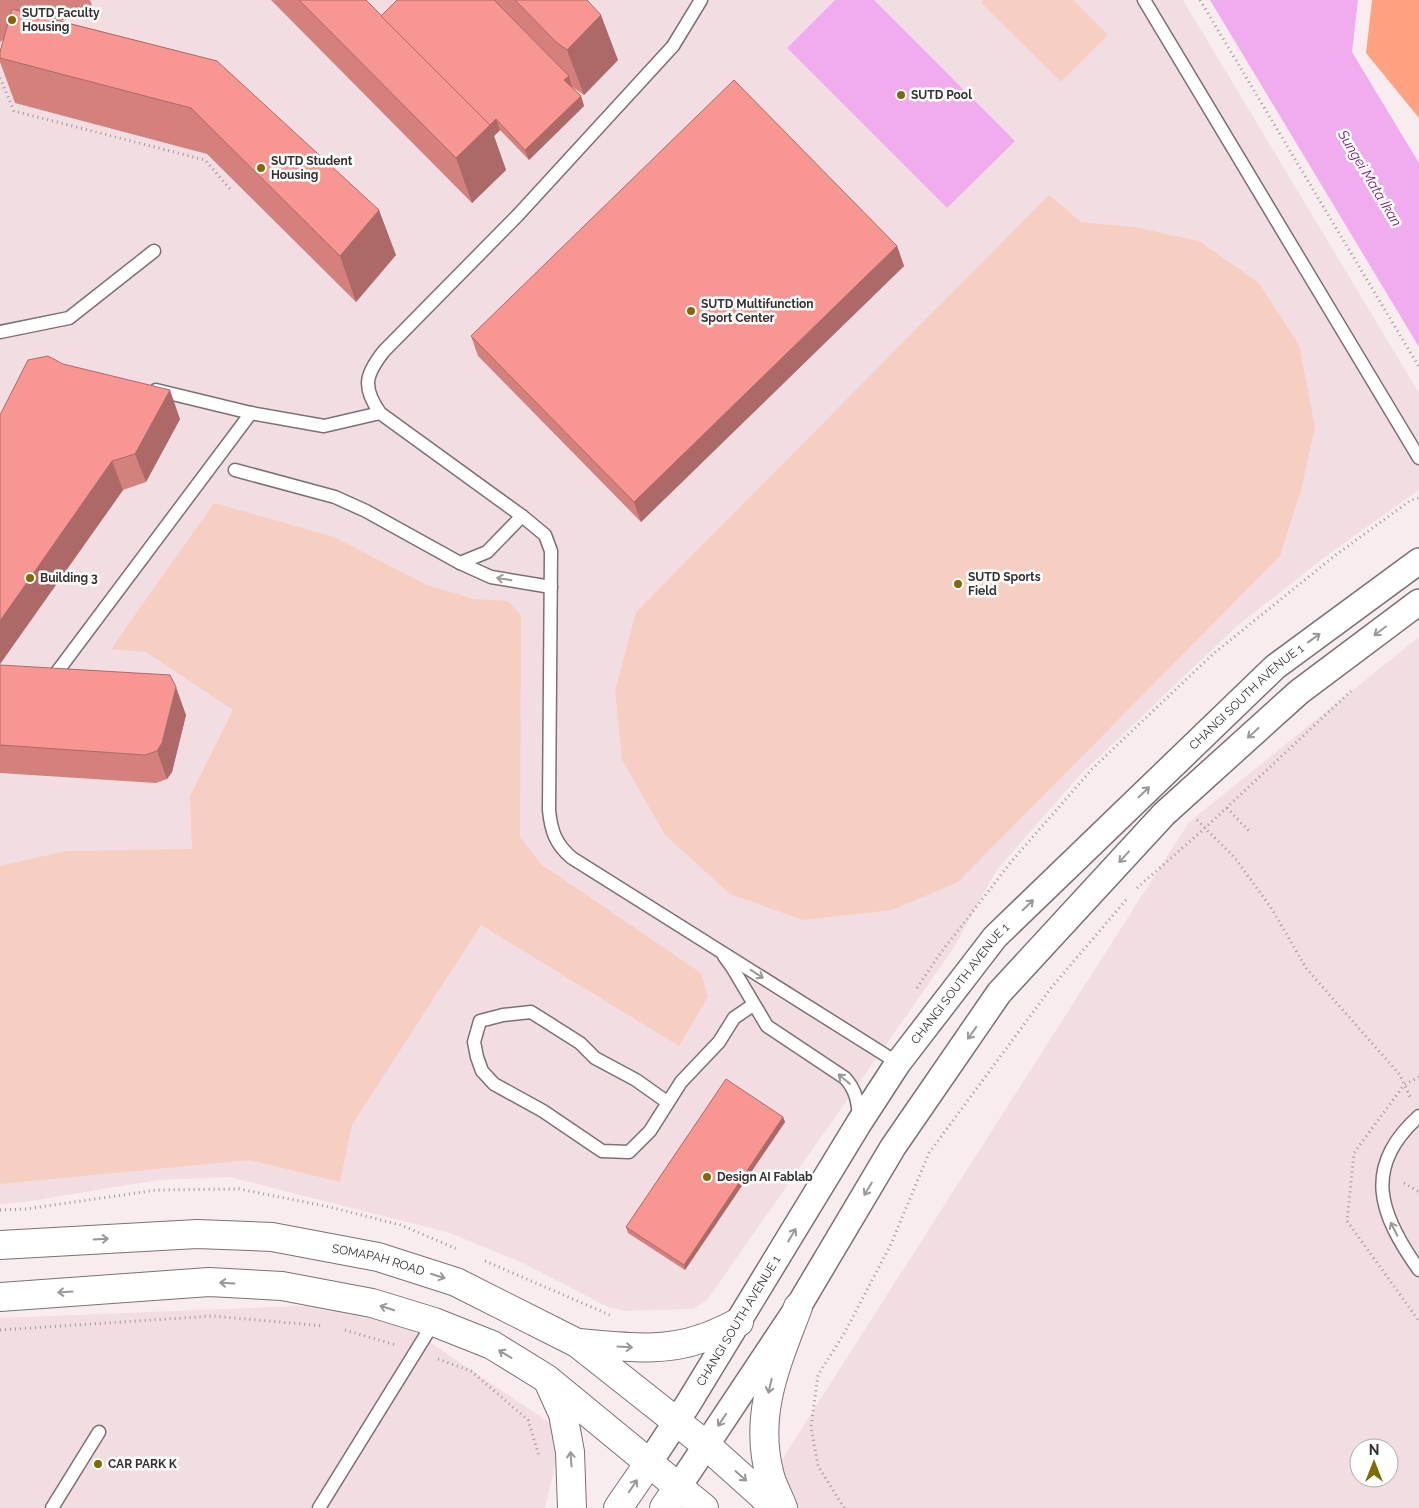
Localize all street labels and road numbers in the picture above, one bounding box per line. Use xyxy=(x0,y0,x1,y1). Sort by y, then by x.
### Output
street label: CHANGI SOUTH AVENUE 1 xyxy=(1186,641,1306,753)
street label: CHANGI SOUTH AVENUE 1 xyxy=(908,920,1012,1047)
street label: SOMAPAH ROAD xyxy=(331,1241,427,1279)
street label: CHANGI SOUTH AVENUE 1 xyxy=(694,1253,784,1389)

